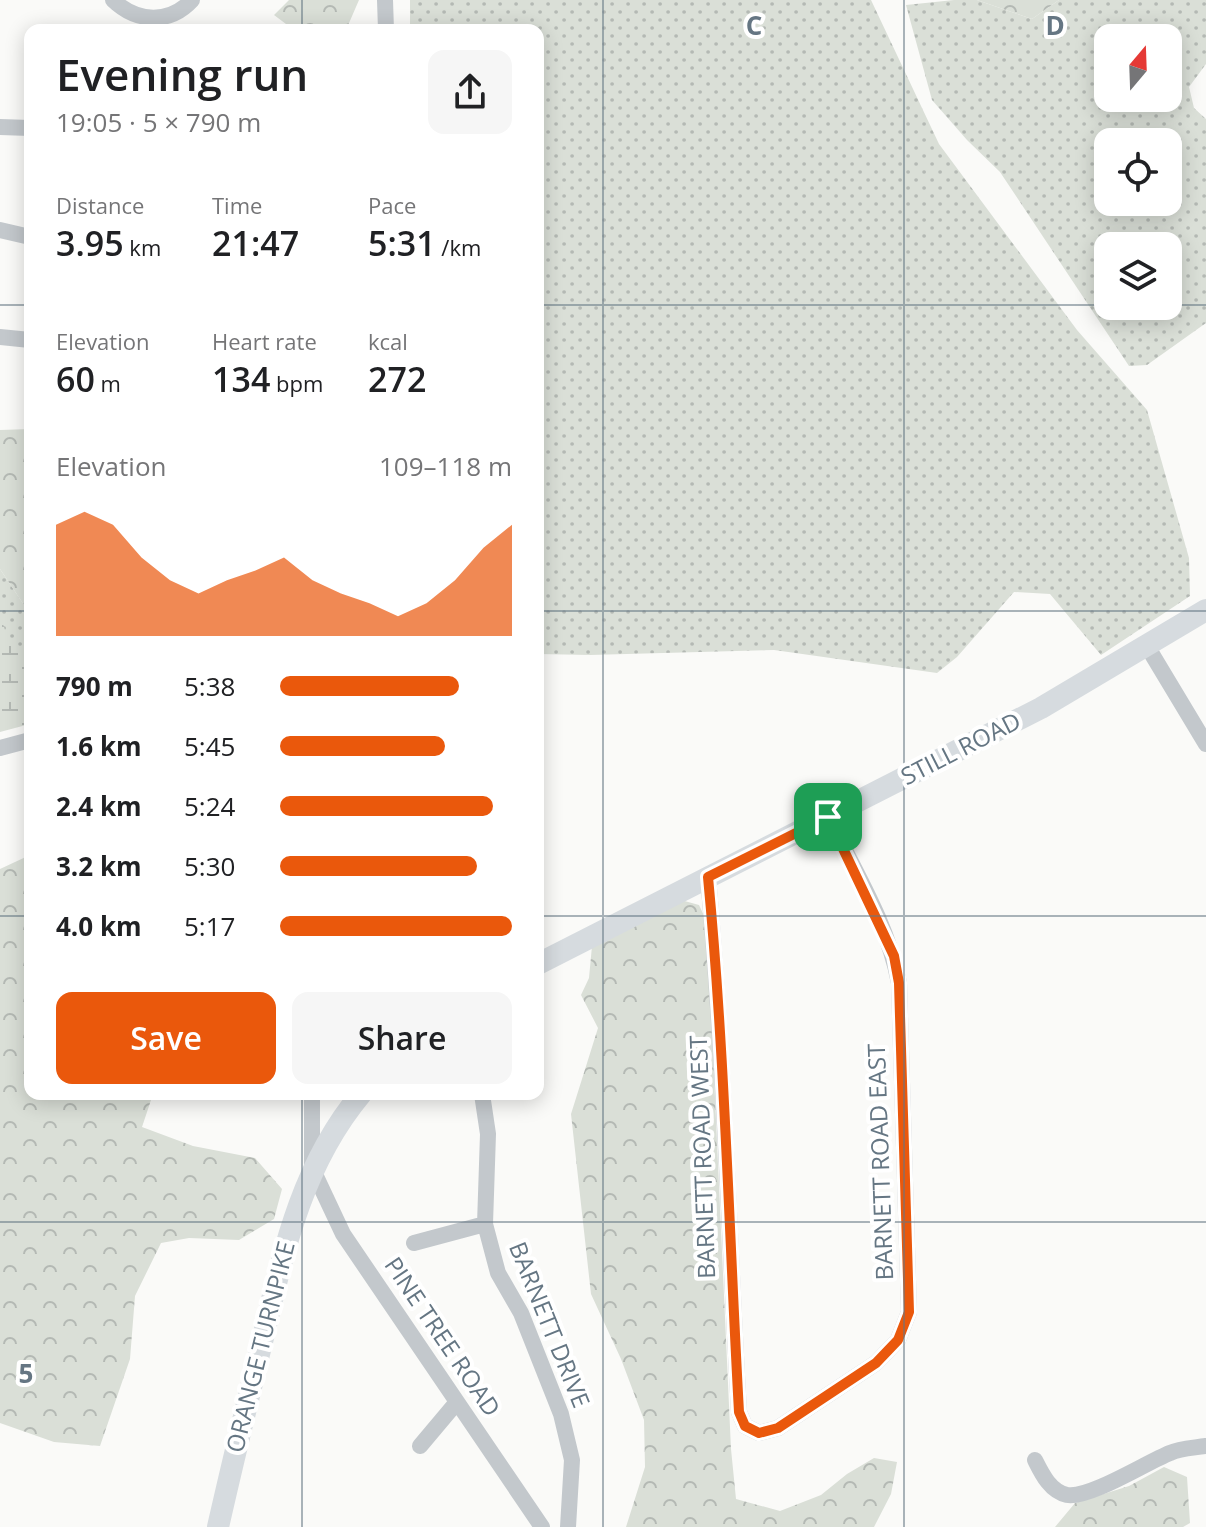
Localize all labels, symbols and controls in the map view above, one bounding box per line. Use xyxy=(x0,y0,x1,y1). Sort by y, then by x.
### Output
text: C xyxy=(746,7,762,43)
text: D xyxy=(1045,7,1065,43)
north arrow xyxy=(1094,24,1182,112)
map controls xyxy=(1094,24,1182,320)
text: Evening run xyxy=(56,44,308,104)
button: share xyxy=(428,50,512,134)
text: 19:05 · 5 × 790 m xyxy=(56,104,261,140)
button: locate xyxy=(1094,128,1182,216)
text: Distance xyxy=(56,190,144,220)
text: Time xyxy=(212,190,262,220)
text: Pace xyxy=(368,190,416,220)
text: 3.95 xyxy=(56,220,124,266)
text: 21:47 xyxy=(212,220,299,266)
text: 5:31 xyxy=(368,220,436,266)
text: km xyxy=(124,232,161,262)
text: /km xyxy=(436,232,481,262)
button: layers xyxy=(1094,232,1182,320)
text: Elevation xyxy=(56,326,149,356)
text: Heart rate xyxy=(212,326,317,356)
text: kcal xyxy=(368,326,408,356)
text: 60 xyxy=(56,356,95,402)
text: 134 xyxy=(212,356,270,402)
text: 272 xyxy=(368,356,426,402)
text: m xyxy=(95,368,121,398)
text: bpm xyxy=(270,368,323,398)
text: Elevation xyxy=(56,448,166,484)
text: 109–118 m xyxy=(379,448,512,484)
text: 790 m xyxy=(56,668,133,704)
text: 5:38 xyxy=(184,668,235,704)
street label: STILL ROAD xyxy=(895,703,1026,792)
text: 1.6 km xyxy=(56,728,142,764)
text: 5:45 xyxy=(184,728,235,764)
pin xyxy=(794,783,862,851)
text: 2.4 km xyxy=(56,788,142,824)
text: 5:24 xyxy=(184,788,235,824)
icon: arrive xyxy=(806,795,850,839)
text: 3.2 km xyxy=(56,848,142,884)
text: 5:30 xyxy=(184,848,235,884)
text: 4.0 km xyxy=(56,908,142,944)
text: 5:17 xyxy=(184,908,235,944)
button: Save xyxy=(56,992,276,1084)
button: Share xyxy=(292,992,512,1084)
street label: BARNETT ROAD WEST xyxy=(681,1035,722,1279)
street label: BARNETT ROAD EAST xyxy=(859,1043,900,1281)
street label: BARNETT DRIVE xyxy=(502,1237,599,1412)
street label: ORANGE TURNPIKE xyxy=(217,1238,302,1456)
street label: PINE TREE ROAD xyxy=(378,1250,509,1422)
text: 5 xyxy=(19,1355,33,1391)

